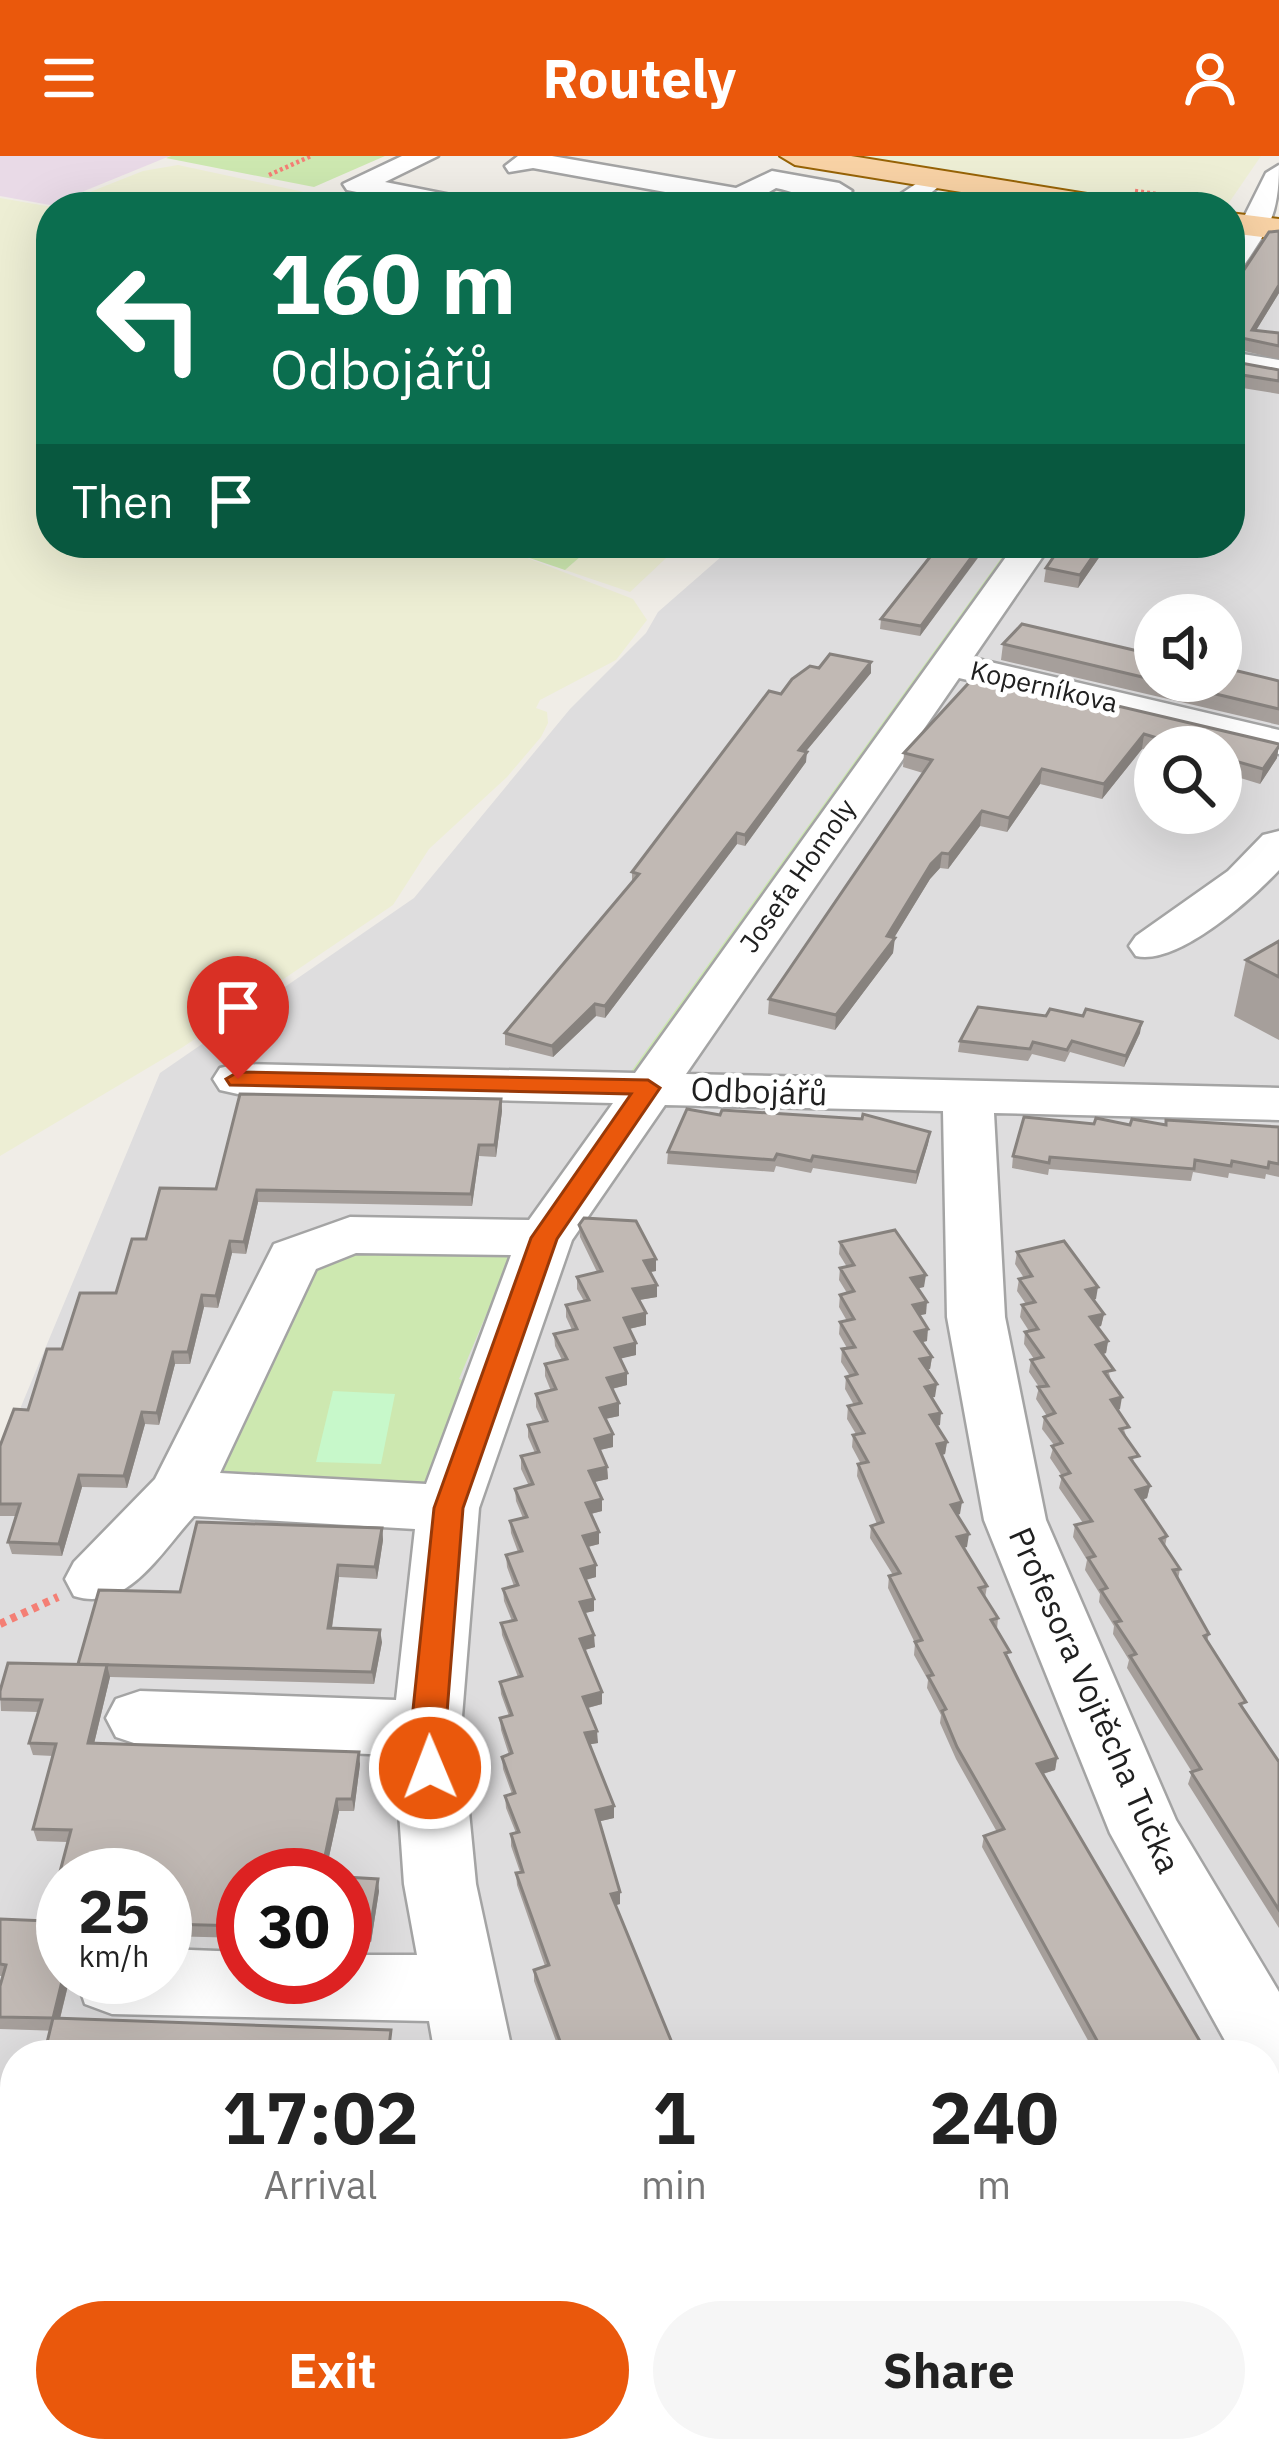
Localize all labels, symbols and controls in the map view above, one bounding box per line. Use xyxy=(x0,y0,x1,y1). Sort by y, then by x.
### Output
text: Routely xyxy=(543,43,736,113)
icon: menu xyxy=(36,45,102,111)
icon: person xyxy=(1177,45,1243,111)
text: 160 m xyxy=(270,228,516,337)
icon: left xyxy=(72,240,228,396)
text: Odbojářů xyxy=(270,334,494,404)
icon: arrive xyxy=(198,468,264,534)
text: Then xyxy=(72,472,174,530)
map controls xyxy=(1134,594,1242,834)
button: sound xyxy=(1134,594,1242,702)
street label: Koperníkova xyxy=(967,652,1121,719)
button: search xyxy=(1134,726,1242,834)
street label: Josefa Homoly xyxy=(731,791,863,959)
pin xyxy=(187,956,289,1079)
icon: arrive xyxy=(205,974,271,1040)
street label: Odbojářů xyxy=(690,1067,828,1114)
street label: Profesora Vojtěcha Tučka xyxy=(1000,1520,1191,1879)
position arrow xyxy=(367,1705,493,1831)
speed limit sign: 30 xyxy=(216,1848,372,2004)
text: 25 xyxy=(78,1871,150,1950)
text: km/h xyxy=(79,1936,149,1975)
text: 17:02 xyxy=(222,2070,419,2164)
text: 1 xyxy=(652,2070,696,2164)
text: 240 xyxy=(929,2070,1059,2164)
text: Arrival xyxy=(264,2159,377,2210)
text: min xyxy=(641,2159,707,2210)
text: m xyxy=(977,2159,1011,2210)
button: Exit xyxy=(36,2301,629,2439)
button: Share xyxy=(653,2301,1245,2439)

